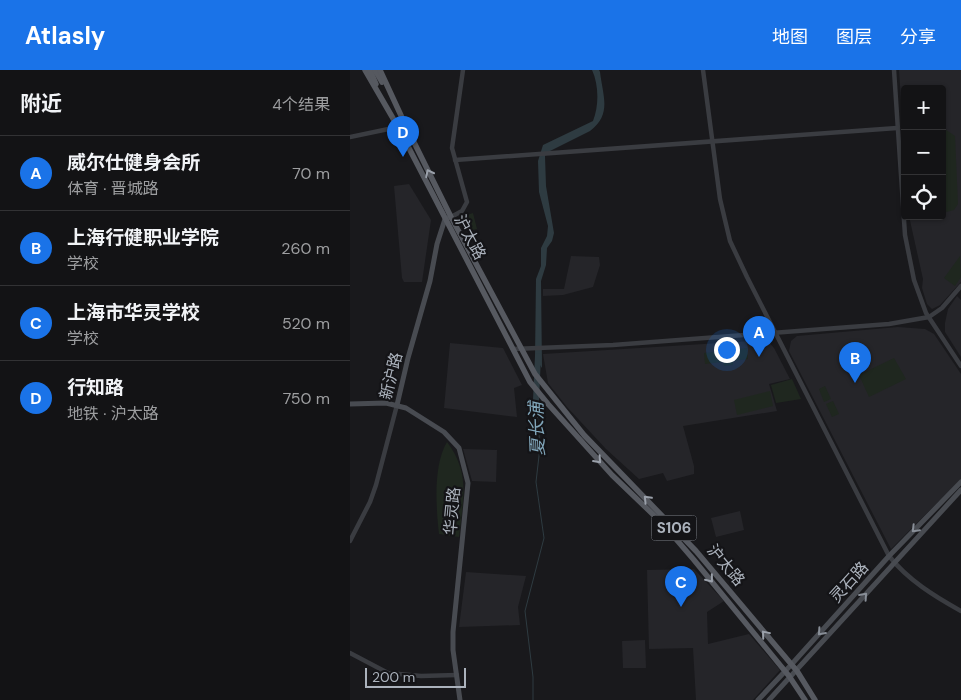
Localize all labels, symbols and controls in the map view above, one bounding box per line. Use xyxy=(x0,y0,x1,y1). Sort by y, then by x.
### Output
text: Atlasly xyxy=(25,20,105,51)
text: 地图 xyxy=(772,25,808,49)
text: 图层 xyxy=(836,25,872,49)
text: 分享 xyxy=(900,25,936,49)
map controls xyxy=(901,85,946,220)
button: + xyxy=(901,85,946,130)
text: 附近 xyxy=(20,90,62,118)
text: 4个结果 xyxy=(272,94,330,115)
pin: D xyxy=(387,116,419,157)
button: − xyxy=(901,130,946,175)
text: 威尔仕健身会所 xyxy=(67,150,200,175)
text: A xyxy=(30,163,42,184)
text: 70 m xyxy=(292,163,330,184)
one-way arrow xyxy=(425,169,435,178)
button: locate xyxy=(901,175,946,220)
text: 体育 · 晋城路 xyxy=(67,178,159,199)
street label: 沪太路 xyxy=(449,211,491,263)
text: 上海行健职业学院 xyxy=(67,225,219,250)
text: B xyxy=(31,238,41,259)
text: 260 m xyxy=(281,238,330,259)
text: 学校 xyxy=(67,253,99,274)
text: 上海市华灵学校 xyxy=(67,300,200,325)
text: C xyxy=(30,313,42,334)
text: 520 m xyxy=(282,313,330,334)
pin: A xyxy=(743,316,775,357)
text: 学校 xyxy=(67,328,99,349)
your location xyxy=(714,337,740,363)
pin: B xyxy=(839,342,871,383)
street label: 新沪路 xyxy=(375,350,407,402)
text: 行知路 xyxy=(67,375,124,400)
text: D xyxy=(30,388,42,409)
text: 750 m xyxy=(283,388,330,409)
water label: 夏长浦 xyxy=(524,399,550,456)
text: 地铁 · 沪太路 xyxy=(67,403,159,424)
one-way arrow xyxy=(593,455,602,464)
street label: 华灵路 xyxy=(439,486,465,536)
one-way arrow xyxy=(644,496,653,505)
road number: S106 xyxy=(652,516,696,540)
one-way arrow xyxy=(911,523,920,532)
street label: 沪太路 xyxy=(703,540,749,590)
street label: 灵石路 xyxy=(825,557,873,607)
pin: C xyxy=(665,566,697,607)
one-way arrow xyxy=(704,573,713,582)
one-way arrow xyxy=(858,592,867,601)
one-way arrow xyxy=(818,626,827,635)
one-way arrow xyxy=(763,631,771,640)
scale bar xyxy=(365,665,466,688)
text: 200 m xyxy=(372,668,415,686)

